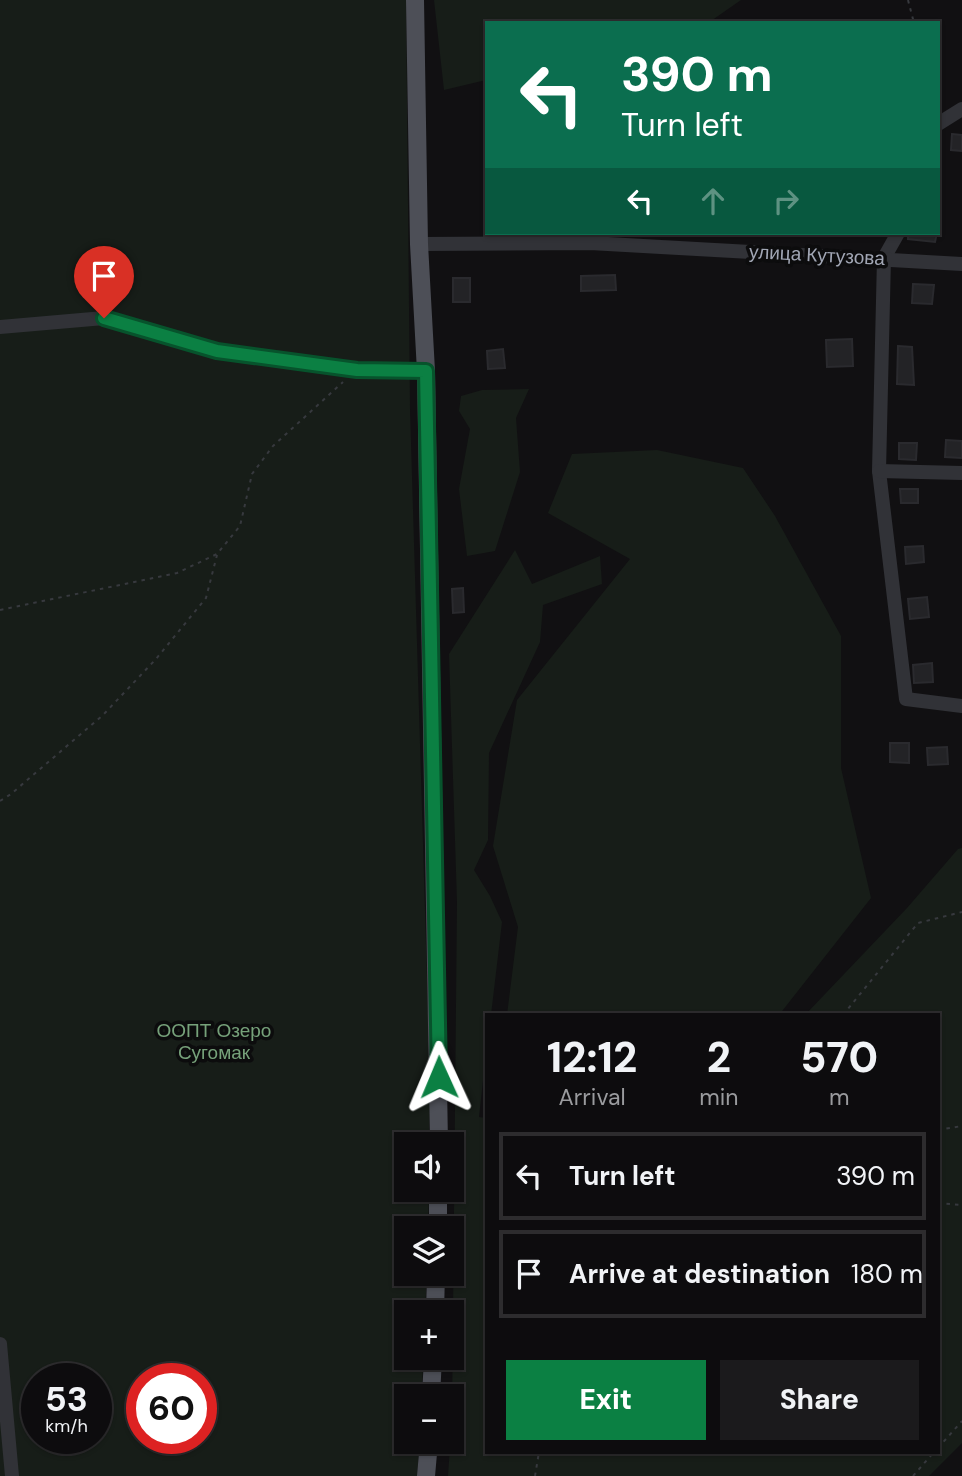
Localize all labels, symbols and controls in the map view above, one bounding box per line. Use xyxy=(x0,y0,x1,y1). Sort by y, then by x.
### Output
text: 390 m xyxy=(621,42,773,106)
icon: left xyxy=(506,49,597,140)
text: Turn left xyxy=(621,104,743,146)
icon: left xyxy=(621,182,659,220)
icon: ahead xyxy=(694,182,732,220)
icon: right xyxy=(767,182,805,220)
street label: улица Кутузова xyxy=(749,239,886,271)
pin xyxy=(74,246,134,318)
icon: arrive xyxy=(85,257,123,295)
park label: ООПТ Озеро Сугомак xyxy=(157,1018,271,1065)
text: 12:12 xyxy=(547,1030,637,1085)
text: 2 xyxy=(707,1030,731,1085)
text: 570 xyxy=(800,1030,878,1085)
position arrow xyxy=(402,1040,476,1114)
text: Arrival xyxy=(559,1082,626,1112)
text: min xyxy=(699,1082,738,1112)
text: m xyxy=(829,1082,849,1112)
map controls xyxy=(394,1132,464,1454)
button: sound xyxy=(394,1132,464,1202)
icon: left xyxy=(510,1157,548,1195)
text: Turn left xyxy=(569,1159,676,1193)
text: 390 m xyxy=(836,1159,915,1193)
button: layers xyxy=(394,1216,464,1286)
icon: arrive xyxy=(510,1255,548,1293)
text: Arrive at destination xyxy=(569,1257,830,1291)
text: 180 m xyxy=(851,1257,923,1291)
button: + xyxy=(394,1300,464,1370)
button: Exit xyxy=(506,1360,706,1440)
button: Share xyxy=(720,1360,919,1440)
speed limit sign: 60 xyxy=(126,1363,217,1454)
text: 53 xyxy=(45,1376,88,1422)
button: − xyxy=(394,1384,464,1454)
text: km/h xyxy=(45,1414,88,1438)

